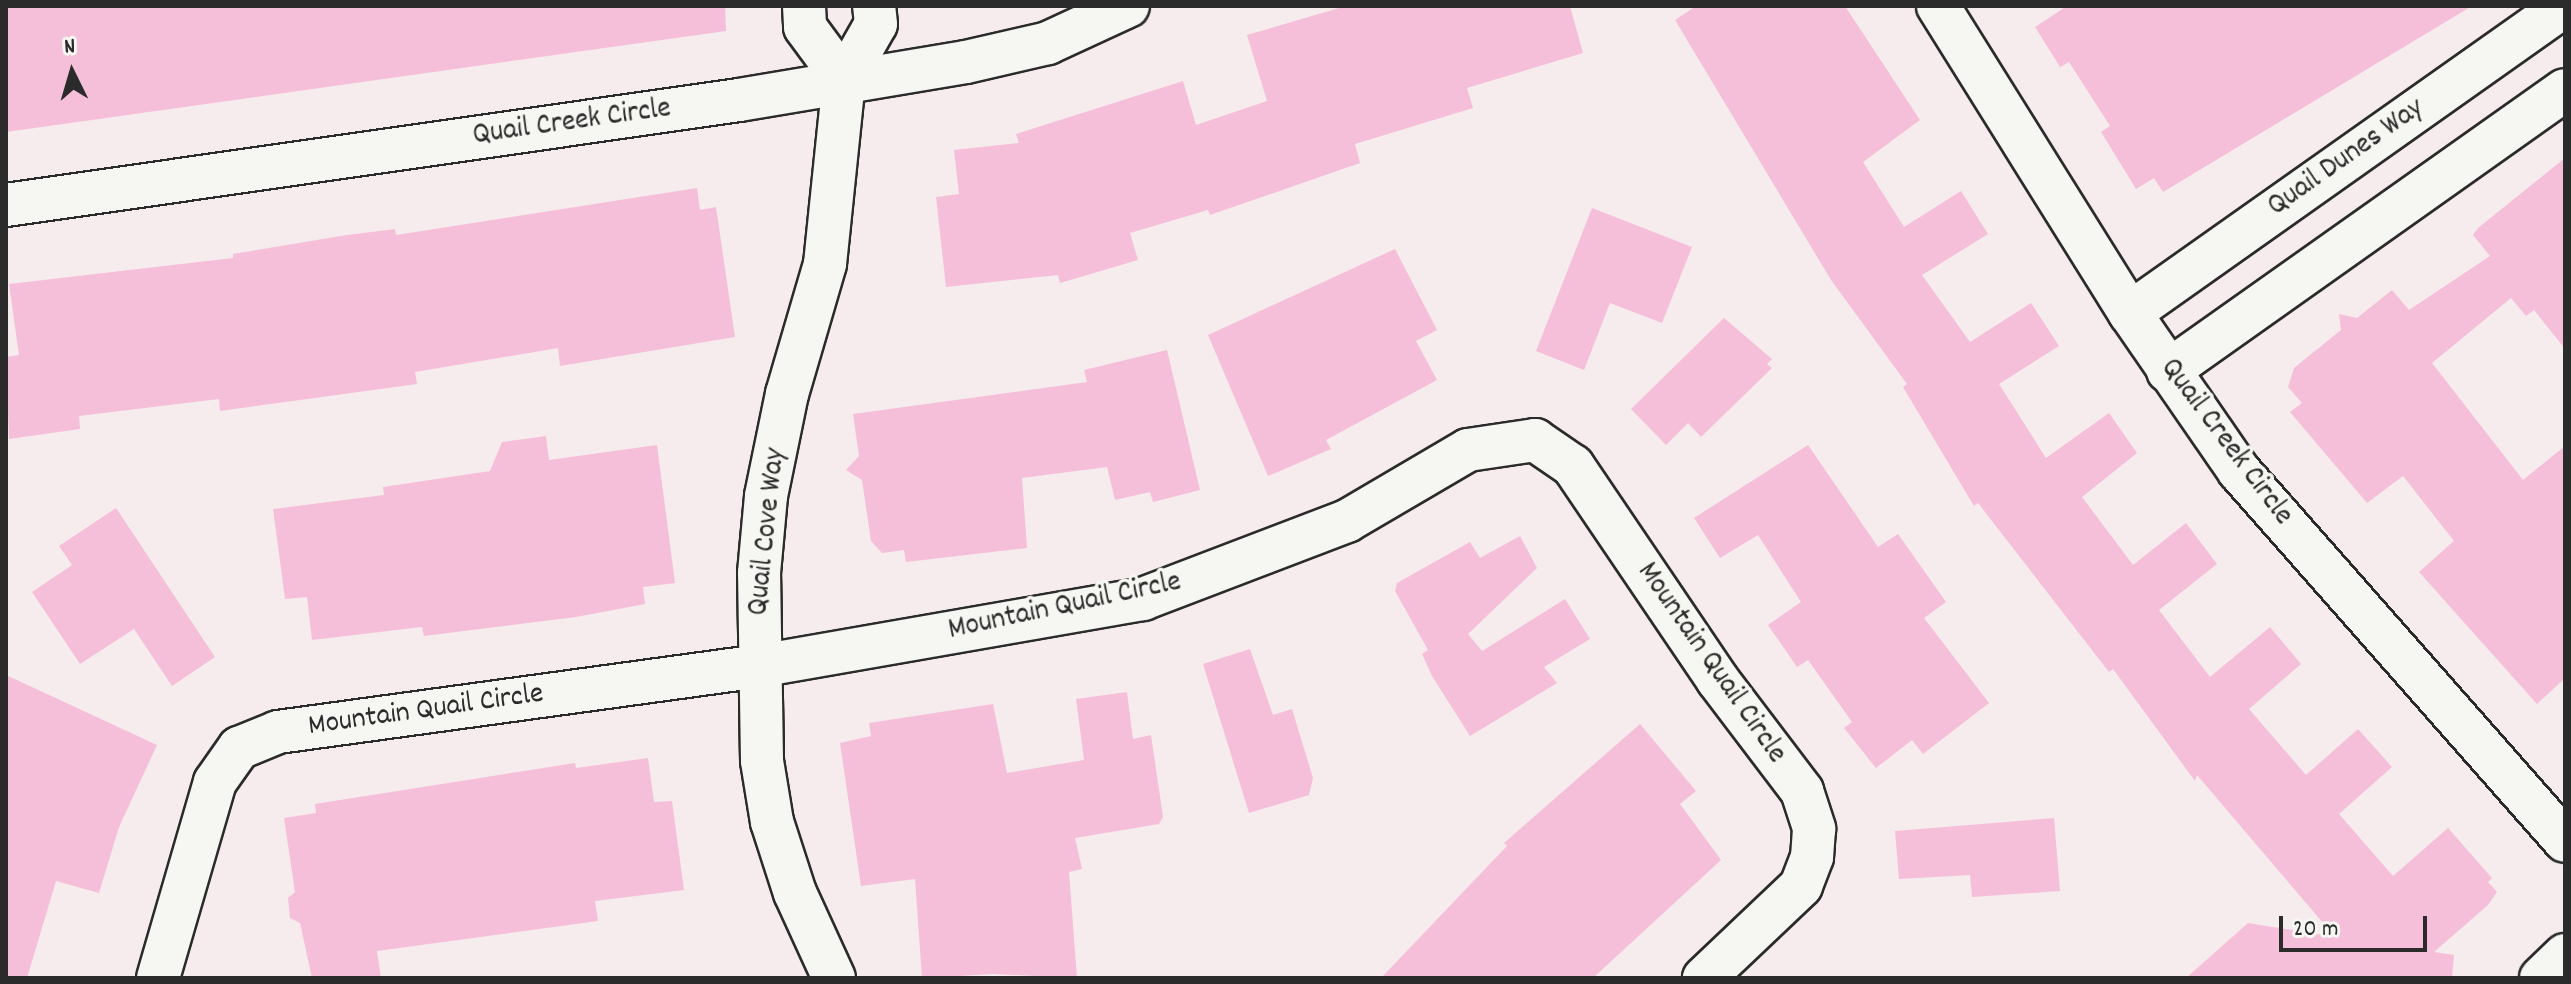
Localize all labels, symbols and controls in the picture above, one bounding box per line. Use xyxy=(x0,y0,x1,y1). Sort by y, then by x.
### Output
north arrow xyxy=(32,32,112,112)
text: N xyxy=(63,32,77,64)
street label: Quail Creek Circle xyxy=(471,92,673,156)
street label: Quail Dunes Way xyxy=(2262,92,2432,226)
street label: Quail Creek Circle xyxy=(2151,353,2299,533)
street label: Quail Cove Way xyxy=(742,446,796,618)
street label: Mountain Quail Circle xyxy=(1627,557,1793,771)
street label: Mountain Quail Circle xyxy=(945,566,1185,650)
street label: Mountain Quail Circle xyxy=(306,678,546,746)
scale bar xyxy=(2283,900,2431,950)
text: 20 m xyxy=(2293,913,2339,947)

